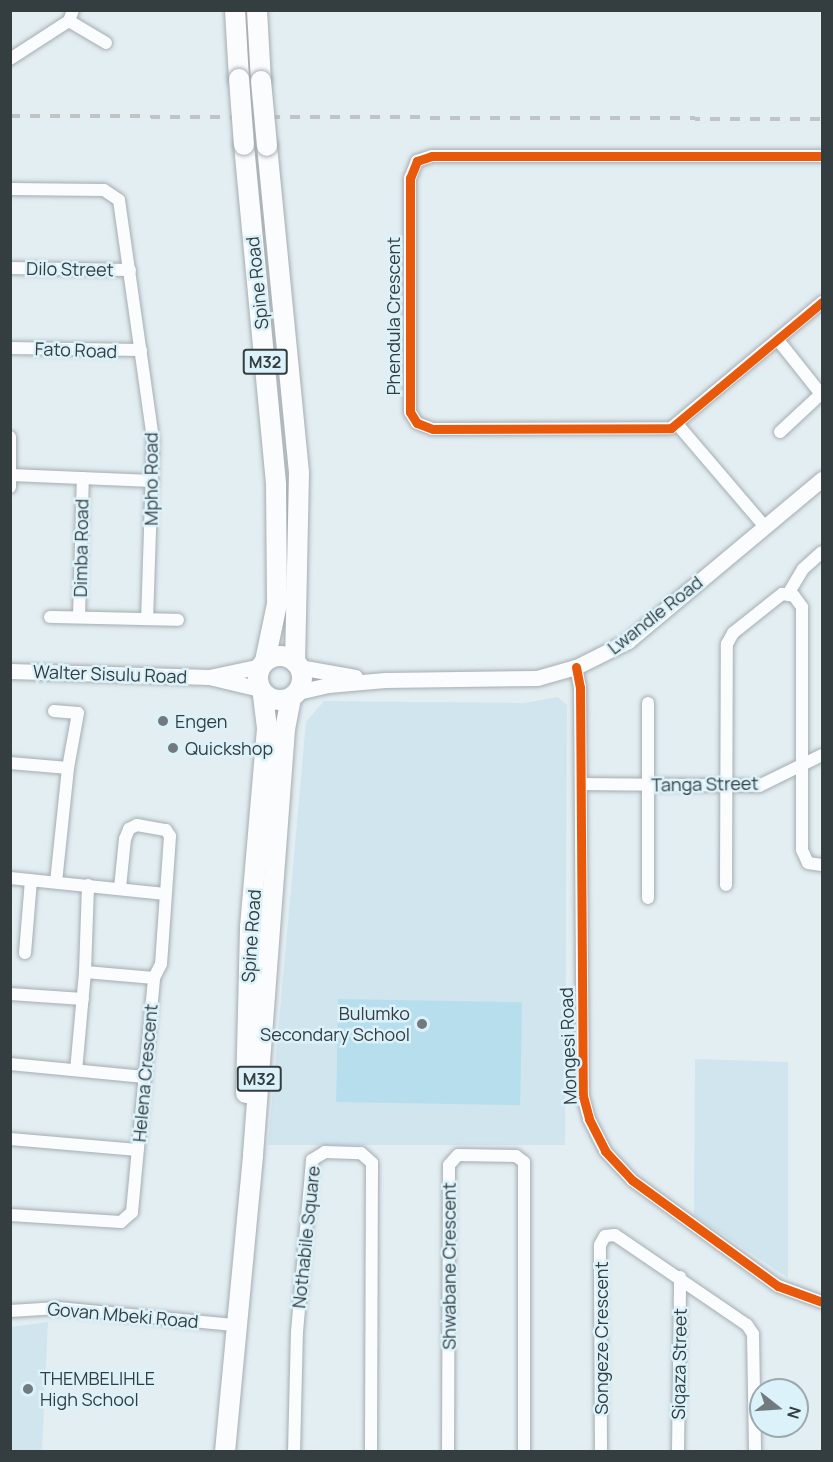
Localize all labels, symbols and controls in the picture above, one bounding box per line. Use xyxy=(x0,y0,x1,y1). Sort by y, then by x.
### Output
street label: Spine Road xyxy=(241,235,273,331)
street label: Phendula Crescent xyxy=(382,237,404,395)
street label: Dilo Street xyxy=(26,257,114,281)
street label: Fato Road xyxy=(34,338,118,362)
road number: M32 xyxy=(242,349,288,375)
street label: Mpho Road xyxy=(140,432,162,526)
street label: Dimba Road xyxy=(69,499,93,597)
street label: Lwandle Road xyxy=(603,571,707,659)
street label: Walter Sisulu Road xyxy=(33,661,187,687)
place label: Engen xyxy=(175,710,228,732)
marker: Engen xyxy=(156,714,170,728)
place label: Quickshop xyxy=(185,737,273,759)
marker: Quickshop xyxy=(166,741,180,755)
street label: Tanga Street xyxy=(651,772,759,796)
street label: Spine Road xyxy=(237,889,265,983)
street label: Mongesi Road xyxy=(555,987,581,1105)
street label: Helena Crescent xyxy=(128,1003,162,1143)
place label: Bulumko Secondary School xyxy=(260,1003,410,1046)
marker: Bulumko Secondary School xyxy=(415,1017,429,1031)
road number: M32 xyxy=(236,1066,282,1092)
street label: Nothabile Square xyxy=(288,1165,324,1309)
street label: Shwabane Crescent xyxy=(438,1182,460,1350)
street label: Songeze Crescent xyxy=(590,1261,612,1415)
street label: Govan Mbeki Road xyxy=(47,1298,199,1332)
street label: Siqaza Street xyxy=(667,1308,691,1420)
place label: THEMBELIHLE High School xyxy=(40,1368,155,1410)
north arrow xyxy=(749,1378,809,1438)
marker: THEMBELIHLE High School xyxy=(21,1382,35,1396)
text: N xyxy=(782,1404,807,1421)

